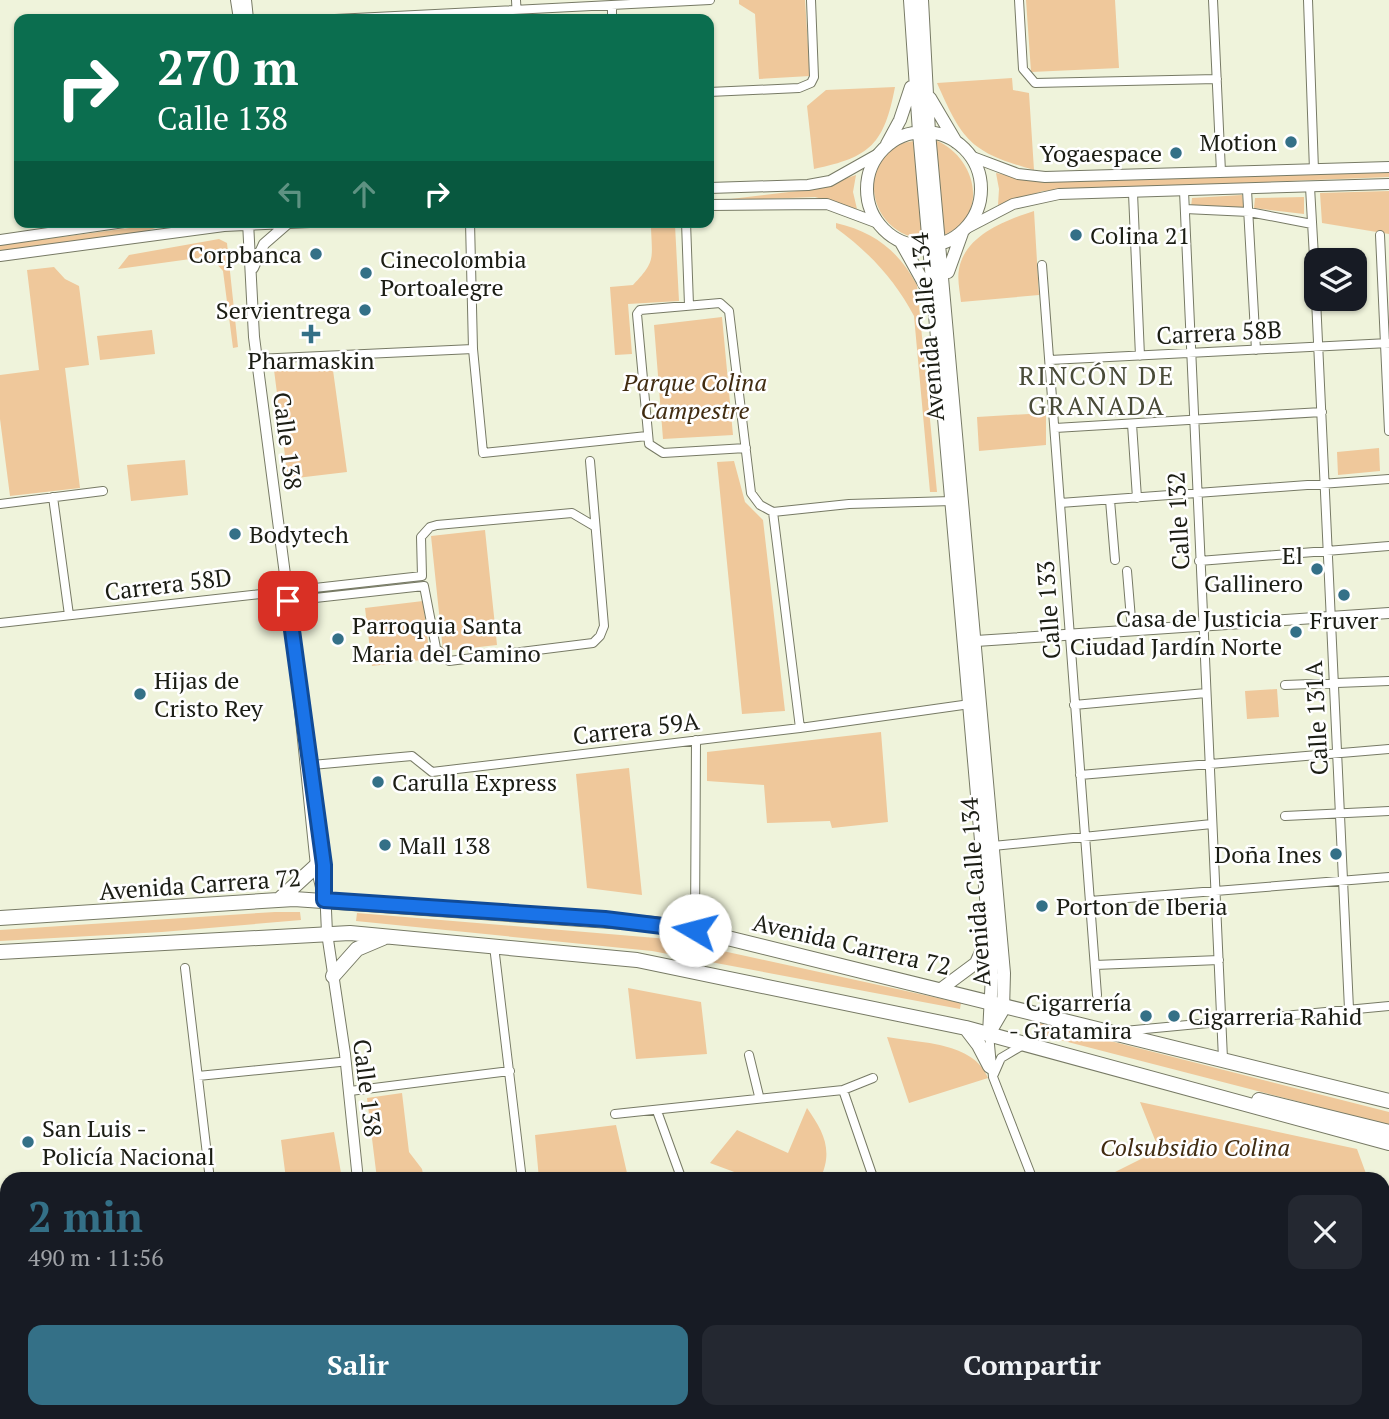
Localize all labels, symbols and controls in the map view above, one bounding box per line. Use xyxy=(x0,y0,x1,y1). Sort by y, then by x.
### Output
text: 270 m xyxy=(157,34,299,99)
icon: right xyxy=(42,42,133,133)
text: Calle 138 xyxy=(157,97,288,139)
place label: Motion xyxy=(1200,126,1277,158)
marker: Motion xyxy=(1283,134,1299,150)
place label: Yogaespace xyxy=(1040,137,1162,169)
marker: Yogaespace xyxy=(1168,145,1184,161)
icon: left xyxy=(272,175,310,213)
icon: ahead xyxy=(345,175,383,213)
icon: right xyxy=(418,175,456,213)
place label: Colina 21 xyxy=(1090,219,1190,251)
marker: Colina 21 xyxy=(1068,227,1084,243)
street label: Avenida Calle 134 xyxy=(903,231,951,423)
place label: Corpbanca xyxy=(188,238,302,270)
place label: Cinecolombia Portoalegre xyxy=(380,243,527,303)
marker: Corpbanca xyxy=(308,246,324,262)
map controls xyxy=(1304,248,1367,311)
button: layers xyxy=(1304,248,1367,311)
marker: Cinecolombia Portoalegre xyxy=(358,265,374,281)
place label: Servientrega xyxy=(216,294,351,326)
marker: Servientrega xyxy=(357,302,373,318)
street label: Carrera 58B xyxy=(1155,313,1283,351)
marker: Pharmaskin xyxy=(303,326,319,342)
place label: Pharmaskin xyxy=(248,344,374,376)
district label: RINCÓN DE GRANADA xyxy=(1019,358,1176,422)
park label: Parque Colina Campestre xyxy=(622,366,767,426)
street label: Calle 138 xyxy=(266,390,310,492)
street label: Calle 132 xyxy=(1159,471,1197,571)
place label: Bodytech xyxy=(249,518,349,550)
marker: Bodytech xyxy=(227,526,243,542)
place label: El Gallinero xyxy=(1204,539,1303,599)
street label: Carrera 58D xyxy=(103,560,233,608)
street label: Calle 133 xyxy=(1029,560,1067,660)
marker: El Gallinero xyxy=(1309,561,1325,577)
pin xyxy=(258,571,318,631)
icon: arrive xyxy=(269,582,307,620)
marker: Fruver xyxy=(1336,587,1352,603)
place label: Casa de Justicia Ciudad Jardín Norte xyxy=(1070,602,1282,662)
place label: Fruver xyxy=(1309,604,1379,636)
place label: Parroquia Santa Maria del Camino xyxy=(352,609,541,669)
marker: Casa de Justicia Ciudad Jardín Norte xyxy=(1288,624,1304,640)
marker: Parroquia Santa Maria del Camino xyxy=(330,631,346,647)
street label: Calle 131A xyxy=(1297,659,1335,776)
place label: Hijas de Cristo Rey xyxy=(154,664,264,724)
marker: Hijas de Cristo Rey xyxy=(132,686,148,702)
street label: Carrera 59A xyxy=(571,704,702,752)
place label: Carulla Express xyxy=(392,766,557,798)
marker: Carulla Express xyxy=(370,774,386,790)
street label: Avenida Calle 134 xyxy=(952,796,998,988)
place label: Mall 138 xyxy=(399,829,491,861)
marker: Mall 138 xyxy=(377,837,393,853)
place label: Doña Ines xyxy=(1214,838,1322,870)
marker: Doña Ines xyxy=(1328,846,1344,862)
street label: Avenida Carrera 72 xyxy=(98,861,302,907)
place label: Porton de Iberia xyxy=(1056,890,1228,922)
position arrow xyxy=(658,893,732,967)
marker: Porton de Iberia xyxy=(1034,898,1050,914)
street label: Avenida Carrera 72 xyxy=(750,906,954,982)
place label: Cigarrería - Gratamira xyxy=(1009,986,1132,1046)
place label: Cigarreria Rahid xyxy=(1188,1000,1362,1032)
marker: Cigarrería - Gratamira xyxy=(1138,1008,1154,1024)
marker: Cigarreria Rahid xyxy=(1166,1008,1182,1024)
street label: Calle 138 xyxy=(346,1037,390,1139)
place label: San Luis - Policía Nacional xyxy=(42,1112,215,1172)
park label: Colsubsidio Colina xyxy=(1100,1131,1290,1163)
marker: San Luis - Policía Nacional xyxy=(20,1134,36,1150)
text: 2 min xyxy=(28,1188,143,1244)
button: close xyxy=(1288,1195,1362,1269)
text: 490 m · 11:56 xyxy=(28,1242,163,1273)
button: Salir xyxy=(28,1325,688,1405)
button: Compartir xyxy=(702,1325,1362,1405)

